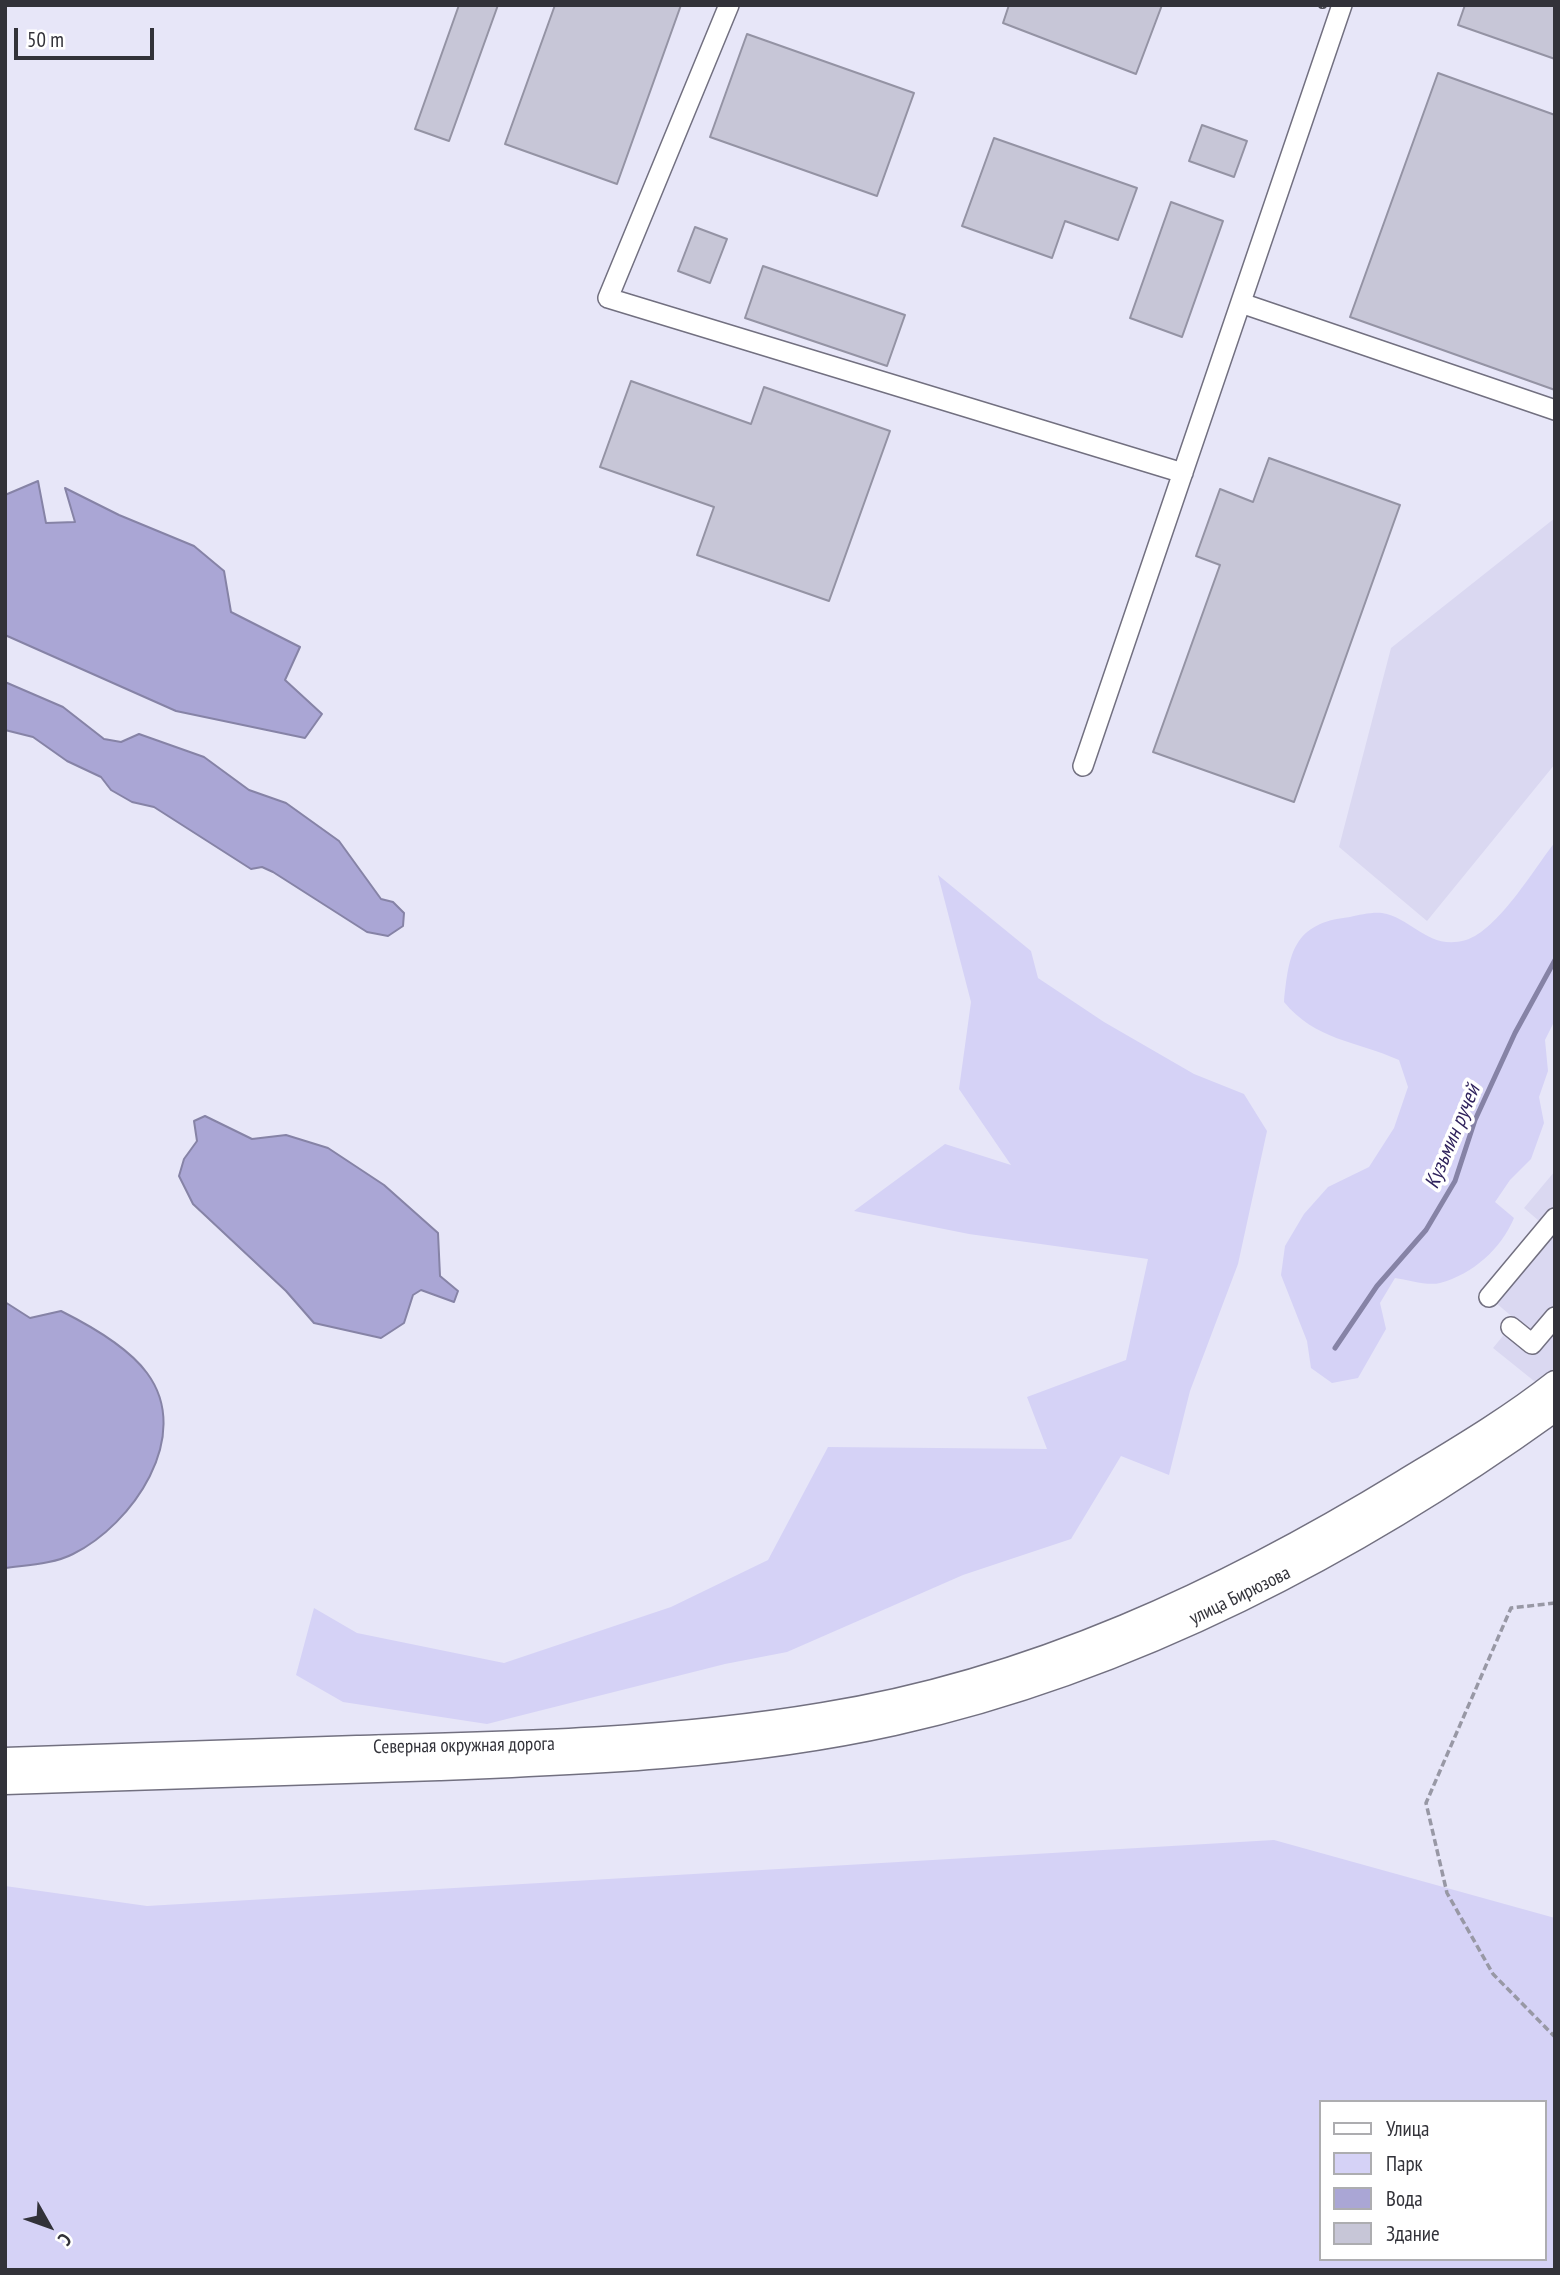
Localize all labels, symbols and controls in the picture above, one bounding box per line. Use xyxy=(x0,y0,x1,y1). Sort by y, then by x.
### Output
scale bar xyxy=(18,14,158,58)
text: 50 m xyxy=(27,26,64,53)
water label: Кузьмин ручей xyxy=(1420,1081,1486,1193)
street label: улица Бирюзова xyxy=(1186,1562,1294,1630)
street label: Северная окружная дорога xyxy=(373,1733,555,1759)
legend xyxy=(1318,2100,1546,2261)
text: Улица xyxy=(1386,2115,1429,2142)
text: Парк xyxy=(1386,2150,1423,2177)
text: Вода xyxy=(1386,2185,1423,2212)
north arrow xyxy=(14,2191,84,2261)
text: Здание xyxy=(1386,2220,1440,2247)
text: С xyxy=(53,2228,77,2251)

